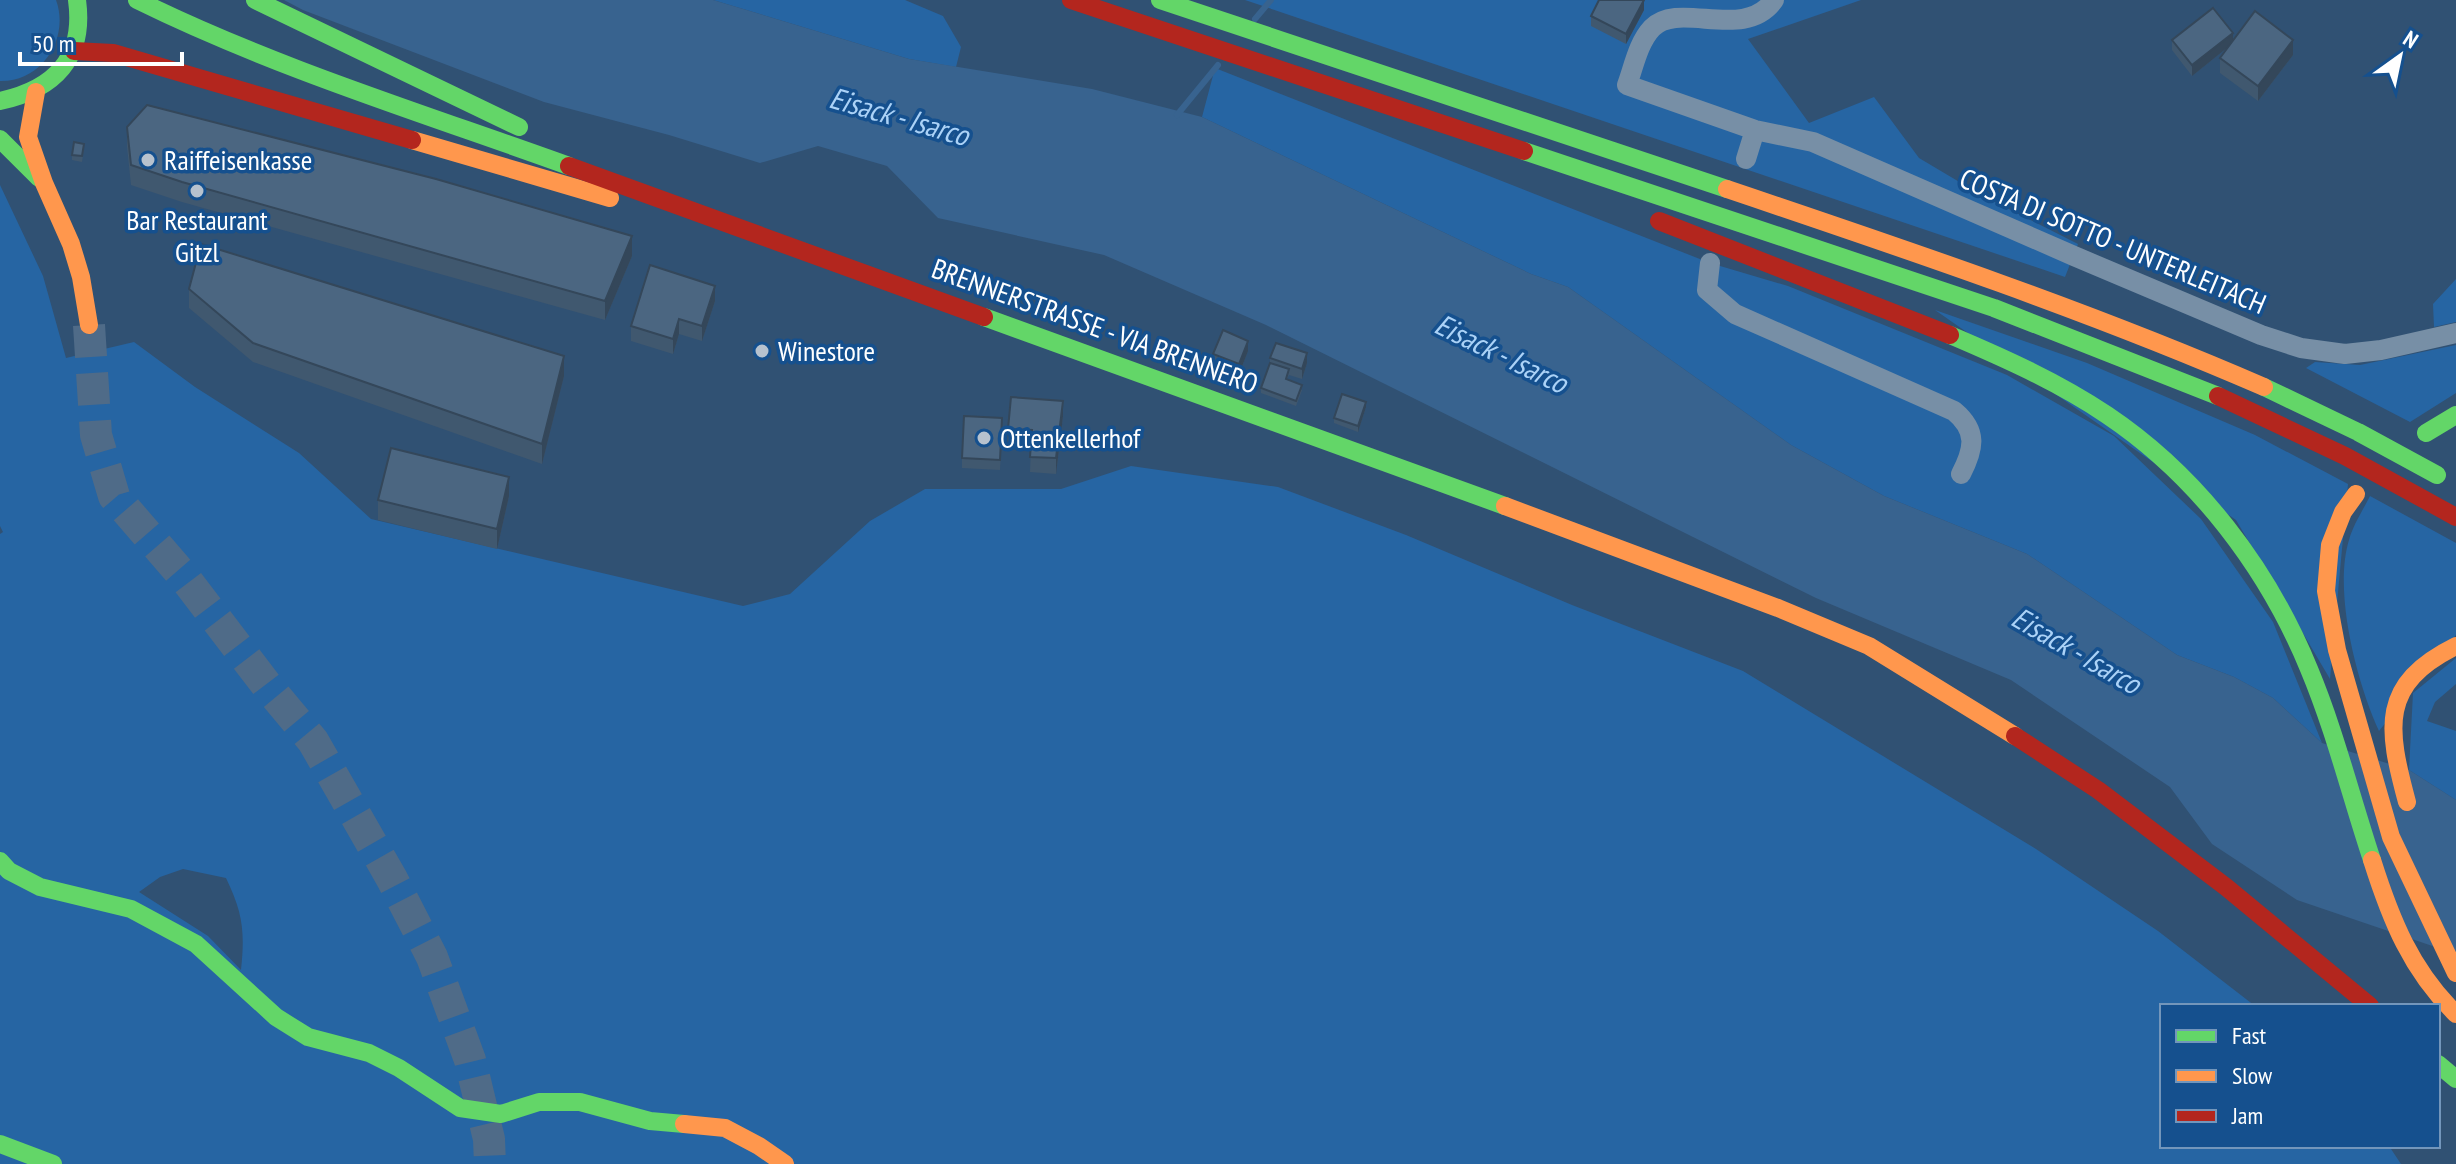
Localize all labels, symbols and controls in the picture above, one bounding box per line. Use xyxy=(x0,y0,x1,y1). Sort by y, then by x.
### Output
scale bar xyxy=(20,16,182,66)
north arrow xyxy=(2360,16,2440,96)
text: N xyxy=(2398,24,2424,54)
text: 50 m xyxy=(32,28,74,59)
water label: Eisack - Isarco xyxy=(825,77,975,155)
place label: Raiffeisenkasse xyxy=(164,141,312,178)
marker: Raiffeisenkasse xyxy=(139,151,157,169)
street label: COSTA DI SOTTO - UNTERLEITACH xyxy=(1954,159,2272,322)
marker: Bar Restaurant Gitzl xyxy=(188,182,206,200)
place label: Bar Restaurant Gitzl xyxy=(126,201,268,270)
street label: BRENNERSTRASSE - VIA BRENNERO xyxy=(927,249,1263,402)
water label: Eisack - Isarco xyxy=(1429,304,1576,402)
place label: Winestore xyxy=(778,332,875,369)
marker: Winestore xyxy=(753,342,771,360)
place label: Ottenkellerhof xyxy=(1000,419,1142,456)
marker: Ottenkellerhof xyxy=(975,429,993,447)
water label: Eisack - Isarco xyxy=(2005,597,2150,703)
legend xyxy=(2160,1004,2440,1148)
text: Fast xyxy=(2232,1020,2267,1051)
text: Slow xyxy=(2232,1060,2273,1091)
text: Jam xyxy=(2231,1100,2263,1131)

